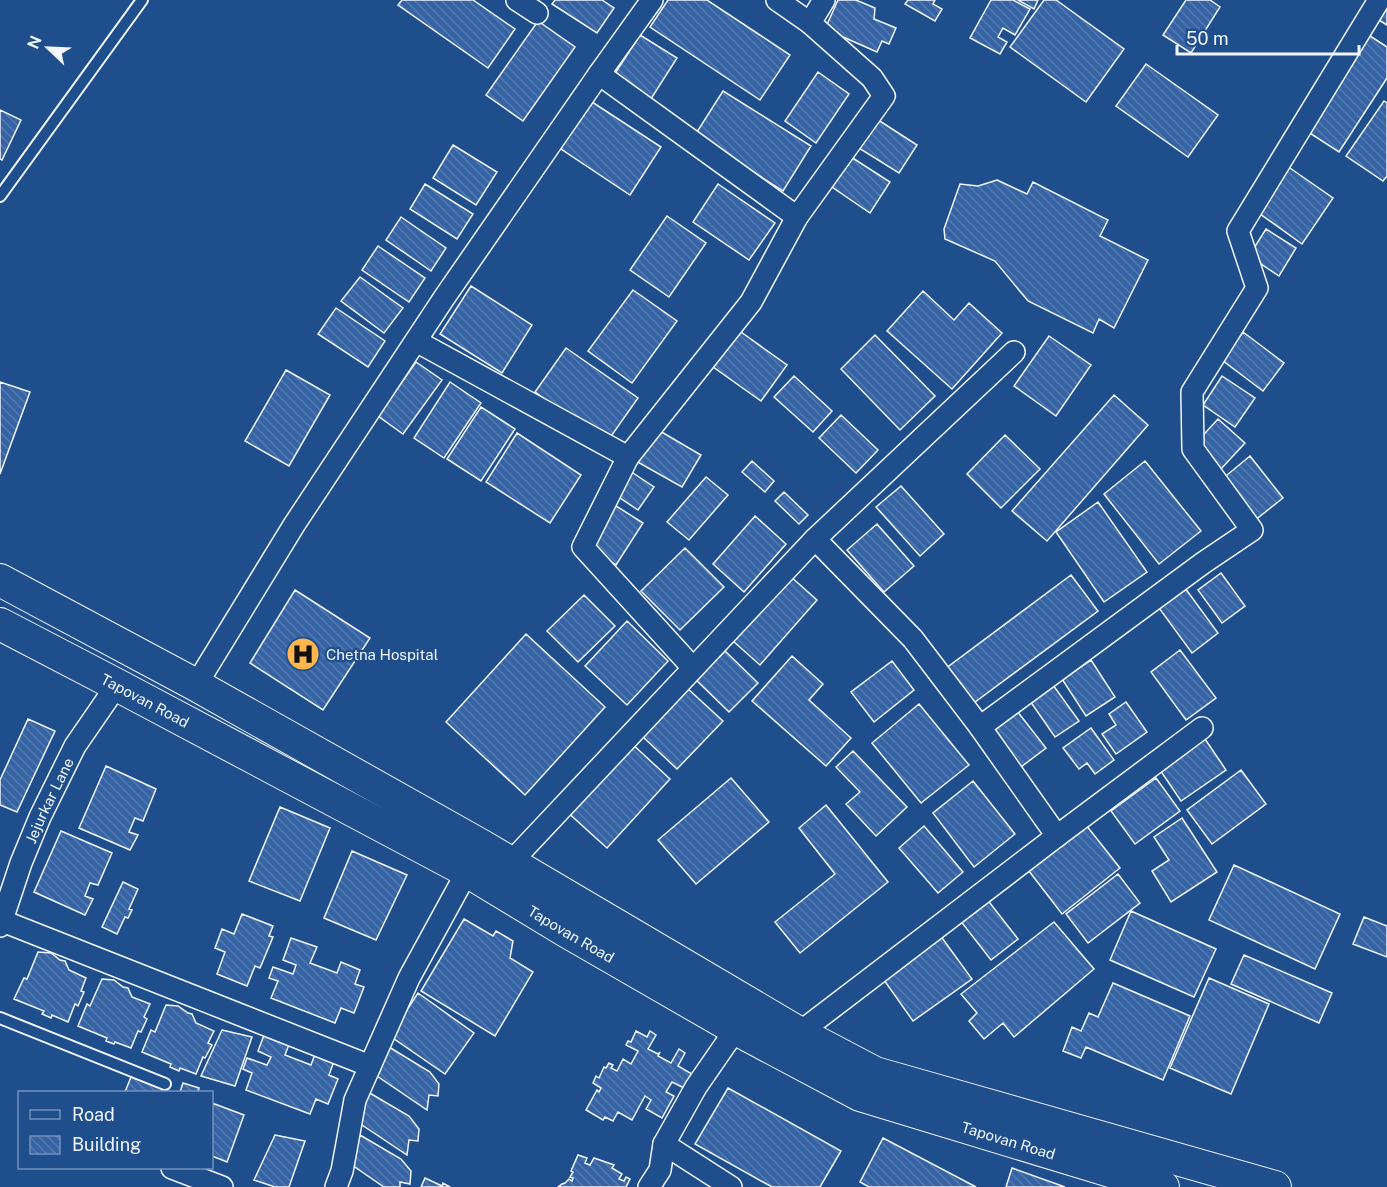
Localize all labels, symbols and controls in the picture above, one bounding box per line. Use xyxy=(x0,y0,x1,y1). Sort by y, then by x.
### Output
north arrow xyxy=(18,18,78,78)
scale bar xyxy=(1177,18,1358,56)
text: 50 m xyxy=(1186,28,1229,49)
text: N xyxy=(23,33,46,52)
hospital icon: Chetna Hospital xyxy=(285,636,321,672)
place label: Chetna Hospital xyxy=(326,646,438,663)
street label: Tapovan Road xyxy=(98,670,192,730)
street label: Jejurkar Lane xyxy=(22,755,76,846)
street label: Tapovan Road xyxy=(525,902,617,966)
legend xyxy=(18,1091,213,1169)
text: Road xyxy=(72,1104,115,1125)
street label: Tapovan Road xyxy=(960,1118,1057,1162)
text: Building xyxy=(72,1134,141,1155)

